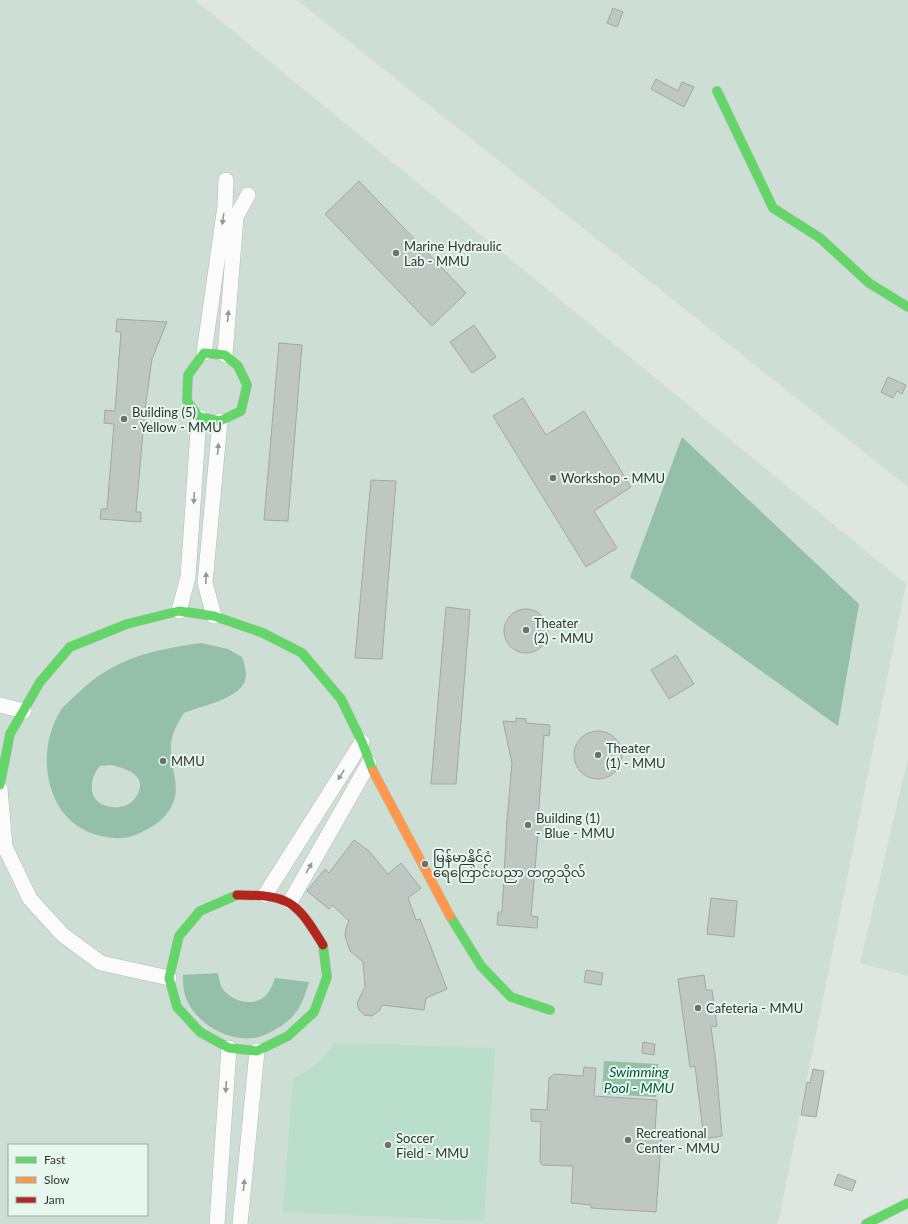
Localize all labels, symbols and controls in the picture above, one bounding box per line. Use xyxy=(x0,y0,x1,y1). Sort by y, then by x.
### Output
one-way arrow xyxy=(220,213,226,225)
place label: Marine Hydraulic Lab - MMU xyxy=(404,238,502,269)
marker: Marine Hydraulic Lab - MMU xyxy=(391,248,401,258)
one-way arrow xyxy=(225,310,232,322)
place label: Building (5) - Yellow - MMU xyxy=(132,404,222,435)
marker: Building (5) - Yellow - MMU xyxy=(119,414,129,424)
one-way arrow xyxy=(214,443,221,455)
place label: Workshop - MMU xyxy=(561,470,665,486)
marker: Workshop - MMU xyxy=(548,473,558,483)
one-way arrow xyxy=(190,492,197,504)
one-way arrow xyxy=(203,571,209,584)
place label: Theater (2) - MMU xyxy=(534,615,594,646)
marker: Theater (2) - MMU xyxy=(521,625,531,635)
place label: Theater (1) - MMU xyxy=(606,740,666,771)
marker: Theater (1) - MMU xyxy=(593,750,603,760)
place label: MMU xyxy=(171,753,205,769)
marker: MMU xyxy=(158,756,168,766)
one-way arrow xyxy=(337,770,345,780)
place label: Building (1) - Blue - MMU xyxy=(536,810,615,841)
marker: Building (1) - Blue - MMU xyxy=(523,820,533,830)
place label: မြန်မာနိုင်ငံ ရေကြောင်းပညာ တက္ကသိုလ် xyxy=(433,849,585,883)
marker: မြန်မာနိုင်ငံ ရေကြောင်းပညာ တက္ကသိုလ် xyxy=(420,859,430,869)
one-way arrow xyxy=(305,862,312,874)
place label: Cafeteria - MMU xyxy=(706,1000,803,1016)
marker: Cafeteria - MMU xyxy=(693,1003,703,1013)
water label: Swimming Pool - MMU xyxy=(604,1063,675,1096)
one-way arrow xyxy=(223,1081,230,1093)
place label: Recreational Center - MMU xyxy=(636,1125,720,1156)
place label: Soccer Field - MMU xyxy=(396,1130,469,1161)
marker: Recreational Center - MMU xyxy=(623,1135,633,1145)
marker: Soccer Field - MMU xyxy=(383,1140,393,1150)
legend xyxy=(8,1144,148,1216)
text: Fast xyxy=(44,1152,66,1167)
text: Slow xyxy=(44,1172,70,1187)
one-way arrow xyxy=(241,1179,247,1191)
text: Jam xyxy=(44,1192,65,1207)

